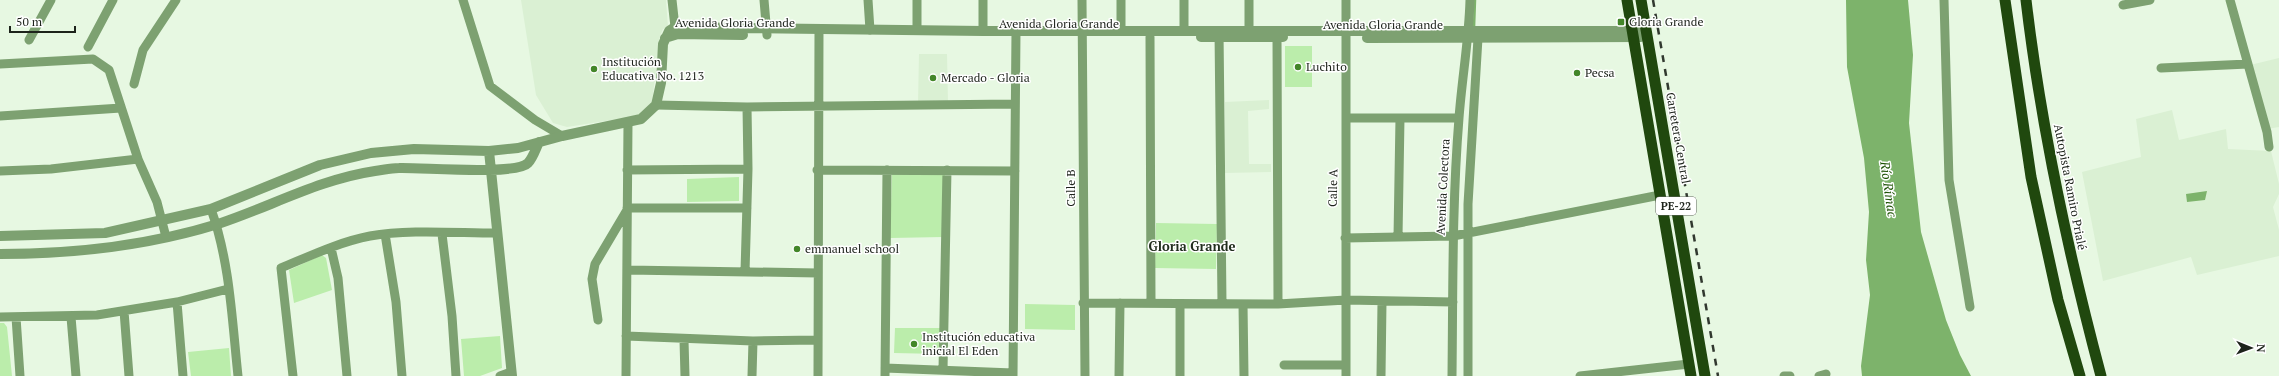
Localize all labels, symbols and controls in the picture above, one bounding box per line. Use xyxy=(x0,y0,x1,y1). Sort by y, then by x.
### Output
scale bar xyxy=(10,8,75,34)
text: 50 m xyxy=(16,14,43,29)
place label: Gloria Grande xyxy=(1629,14,1703,29)
street label: Avenida Gloria Grande xyxy=(675,15,795,30)
street label: Avenida Gloria Grande xyxy=(999,16,1119,31)
street label: Avenida Gloria Grande xyxy=(1323,17,1443,32)
marker: Gloria Grande xyxy=(1616,17,1626,27)
place label: Institución Educativa No. 1213 xyxy=(602,54,704,83)
place label: Luchito xyxy=(1306,59,1347,74)
marker: Luchito xyxy=(1293,62,1303,72)
marker: Institución Educativa No. 1213 xyxy=(589,64,599,74)
place label: Pecsa xyxy=(1585,65,1615,80)
marker: Pecsa xyxy=(1572,68,1582,78)
place label: Mercado - Gloria xyxy=(941,70,1030,85)
marker: Mercado - Gloria xyxy=(928,73,938,83)
street label: Carretera Central xyxy=(1663,91,1694,185)
street label: Autopista Ramiro Prialé xyxy=(2051,123,2090,251)
street label: Avenida Colectora xyxy=(1432,138,1453,236)
water label: Río Rímac xyxy=(1876,159,1902,219)
street label: Calle A xyxy=(1325,168,1340,207)
street label: Calle B xyxy=(1063,169,1078,207)
road number: PE-22 xyxy=(1656,197,1696,215)
district label: Gloria Grande xyxy=(1148,237,1236,255)
place label: emmanuel school xyxy=(805,241,899,256)
marker: emmanuel school xyxy=(792,244,802,254)
north arrow xyxy=(2231,328,2271,368)
place label: Institución educativa inicial El Eden xyxy=(922,329,1035,358)
marker: Institución educativa inicial El Eden xyxy=(909,339,919,349)
text: N xyxy=(2254,344,2268,353)

